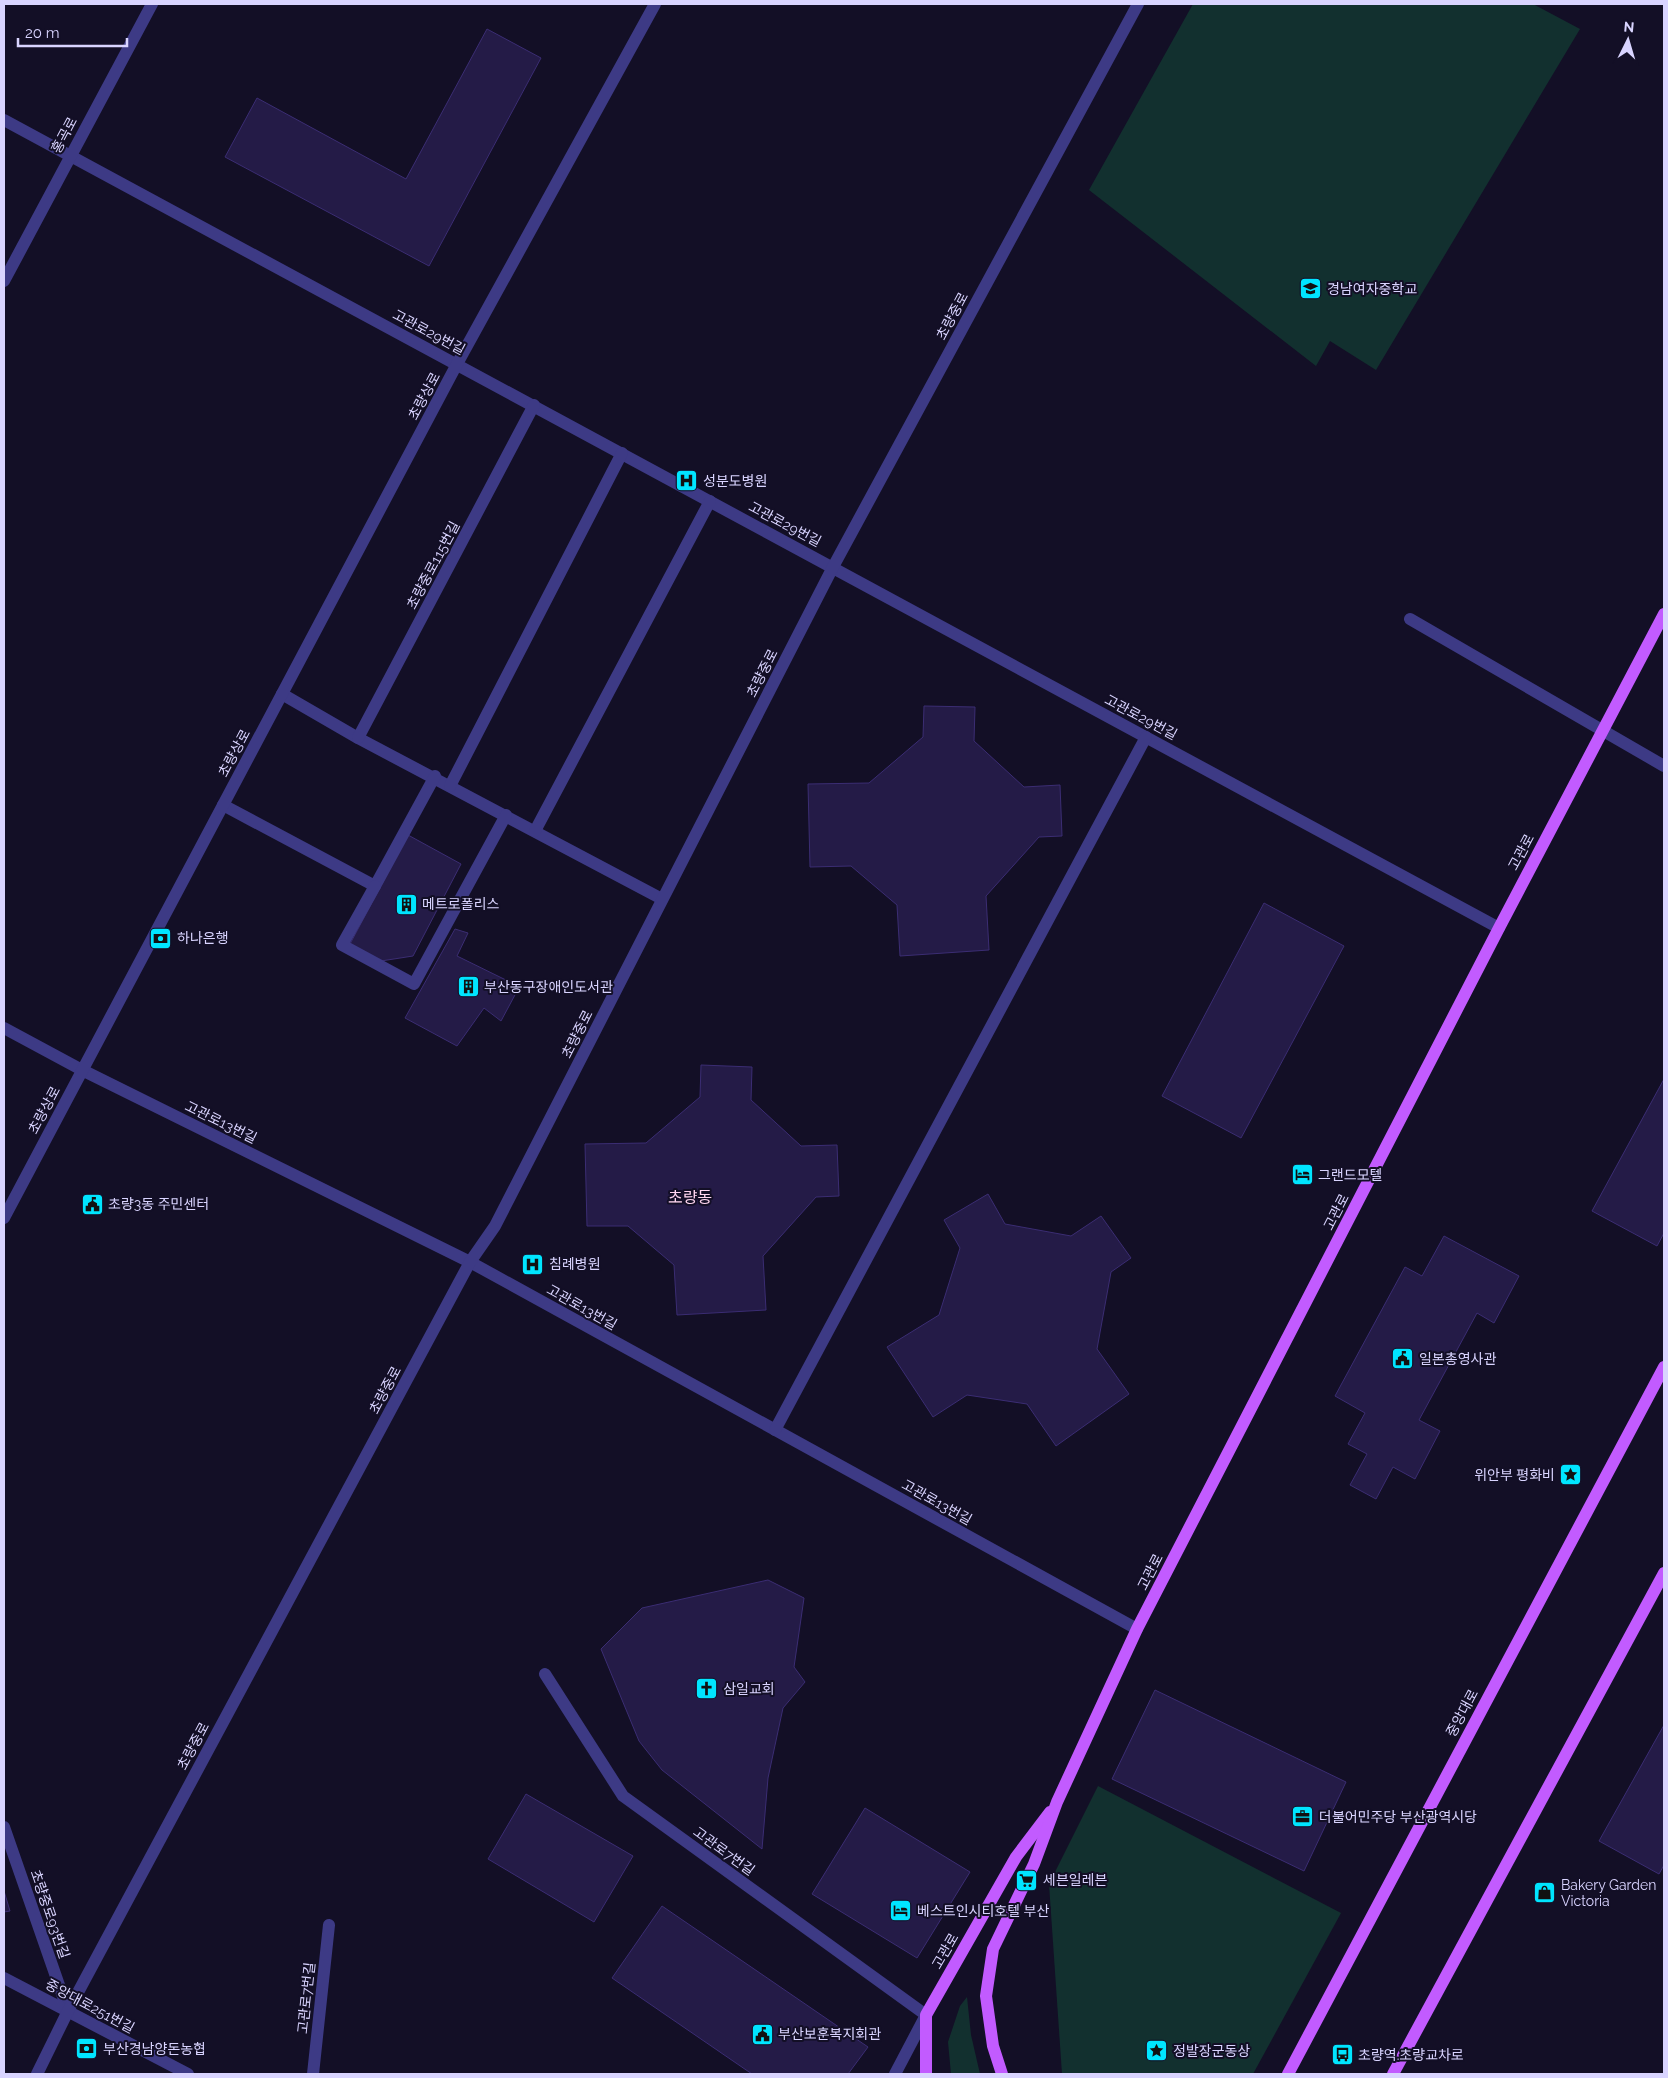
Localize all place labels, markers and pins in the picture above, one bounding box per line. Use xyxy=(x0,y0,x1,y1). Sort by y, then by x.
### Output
school or university icon: 경남여자중학교 xyxy=(1299,277,1323,301)
place label: 경남여자중학교 xyxy=(1327,281,1417,297)
hospital icon: 성분도병원 xyxy=(675,469,699,493)
place label: 성분도병원 xyxy=(703,473,767,489)
building icon: 메트로폴리스 xyxy=(394,892,418,916)
place label: 메트로폴리스 xyxy=(422,896,499,912)
bank icon: 하나은행 xyxy=(149,926,173,950)
place label: 하나은행 xyxy=(177,930,229,946)
building icon: 부산동구장애인도서관 xyxy=(456,975,480,999)
place label: 부산동구장애인도서관 xyxy=(484,979,613,995)
hotel icon: 그랜드모텔 xyxy=(1290,1163,1314,1187)
place label: 그랜드모텔 xyxy=(1318,1167,1382,1183)
public building icon: 초량3동 주민센터 xyxy=(80,1192,104,1216)
place label: 초량3동 주민센터 xyxy=(108,1196,209,1212)
hospital icon: 침례병원 xyxy=(521,1252,545,1276)
place label: 침례병원 xyxy=(549,1256,601,1272)
public building icon: 일본총영사관 xyxy=(1391,1347,1415,1371)
place label: 일본총영사관 xyxy=(1419,1351,1496,1367)
place icon: 위안부 평화비 xyxy=(1559,1463,1583,1487)
place label: 위안부 평화비 xyxy=(1474,1467,1555,1483)
church icon: 삼일교회 xyxy=(695,1677,719,1701)
place label: 삼일교회 xyxy=(723,1681,775,1697)
office icon: 더불어민주당 부산광역시당 xyxy=(1291,1805,1315,1829)
place label: 더불어민주당 부산광역시당 xyxy=(1319,1809,1477,1825)
supermarket icon: 세븐일레븐 xyxy=(1015,1868,1039,1892)
place label: 세븐일레븐 xyxy=(1043,1872,1108,1888)
place label: Bakery Garden Victoria xyxy=(1561,1877,1656,1909)
shop icon: Bakery Garden Victoria xyxy=(1533,1881,1557,1905)
hotel icon: 베스트인시티호텔 부산 xyxy=(889,1899,913,1923)
place label: 베스트인시티호텔 부산 xyxy=(917,1903,1049,1919)
public building icon: 부산보훈복지회관 xyxy=(750,2022,774,2046)
place label: 부산보훈복지회관 xyxy=(778,2026,881,2042)
bank icon: 부산경남양돈농협 xyxy=(75,2037,99,2061)
place icon: 정발장군동상 xyxy=(1145,2039,1169,2063)
place label: 부산경남양돈농협 xyxy=(103,2041,206,2057)
place label: 정발장군동상 xyxy=(1173,2043,1250,2059)
bus stop icon: 초량역.초량교차로 xyxy=(1330,2043,1354,2067)
place label: 초량역.초량교차로 xyxy=(1358,2047,1464,2063)

